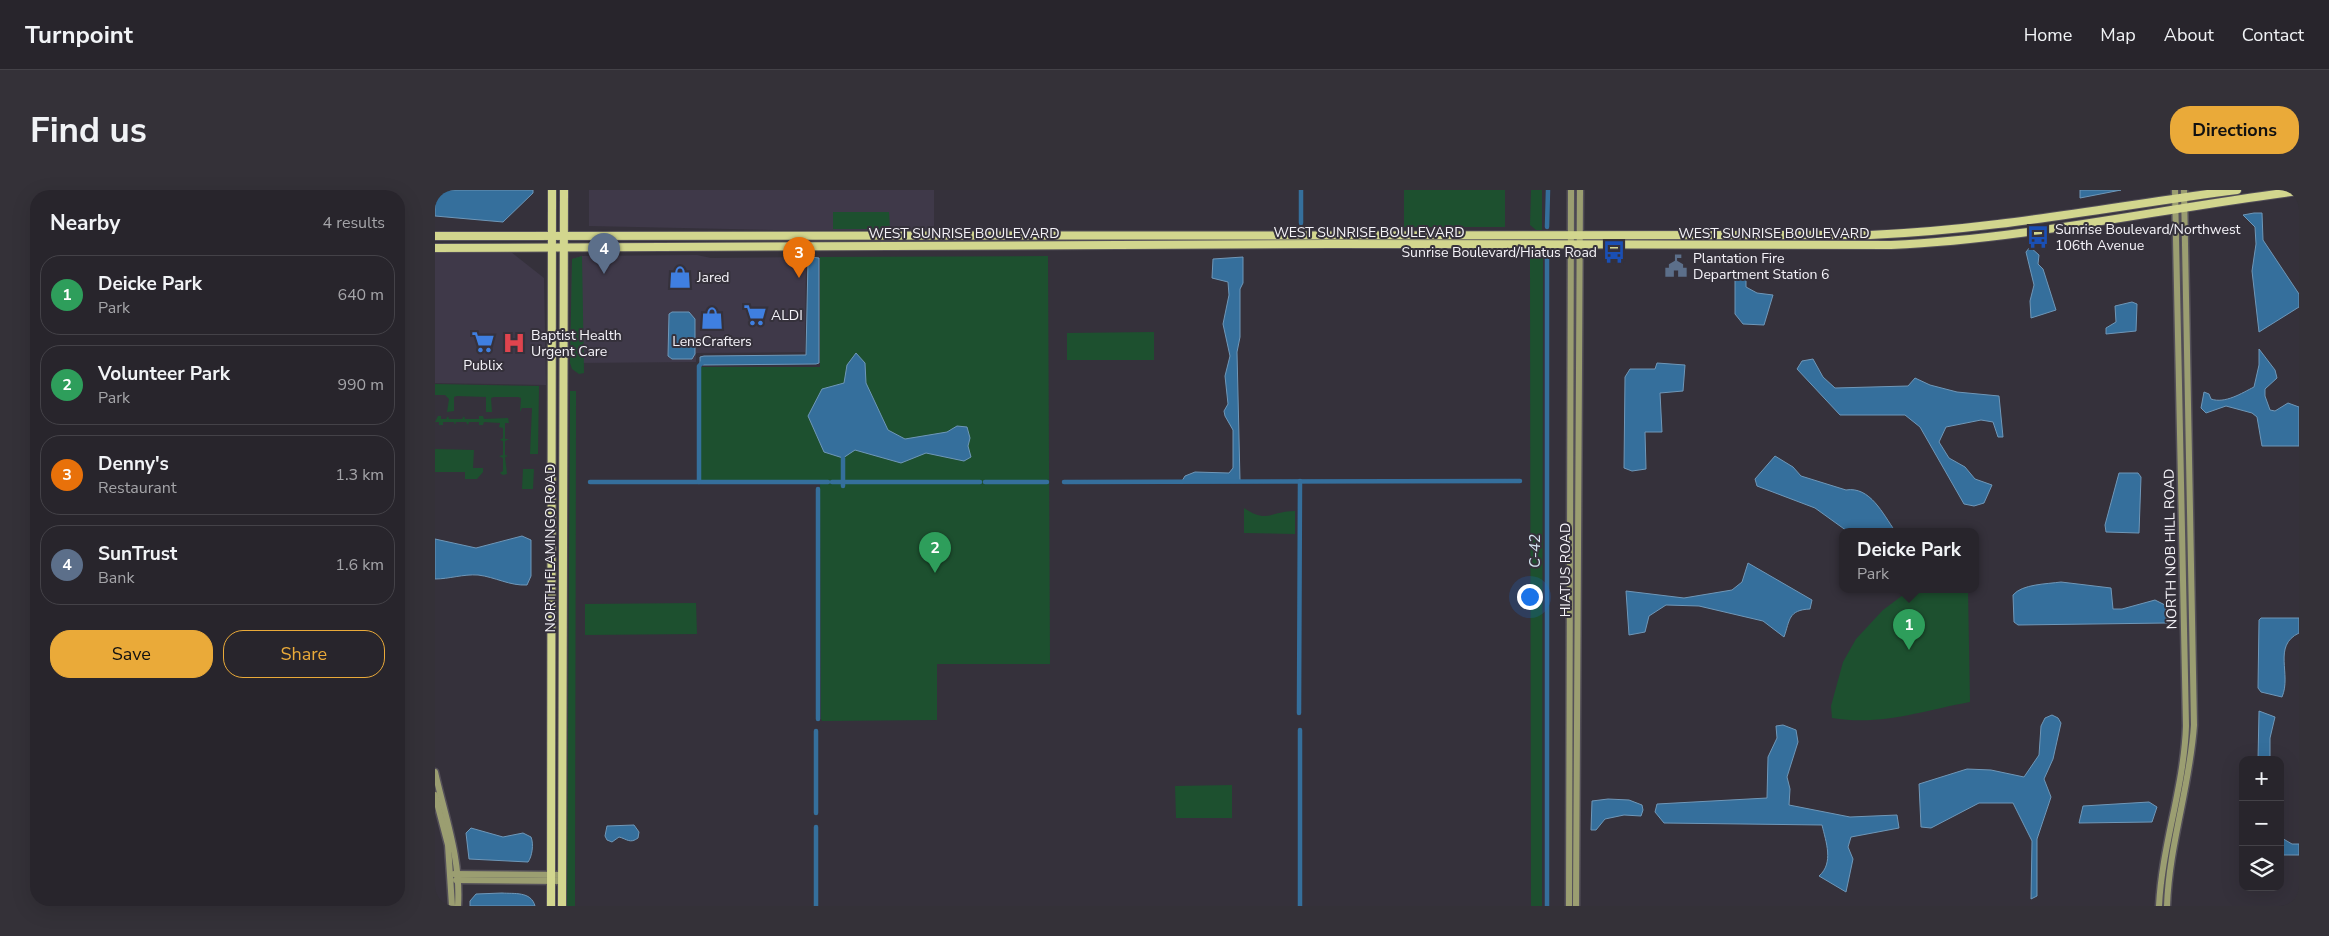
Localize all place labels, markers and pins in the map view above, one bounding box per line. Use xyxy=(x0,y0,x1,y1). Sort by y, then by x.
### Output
place label: Sunrise Boulevard/Northwest 106th Avenue xyxy=(2055,220,2241,255)
bus stop icon: Sunrise Boulevard/Northwest 106th Avenue xyxy=(2025,224,2051,250)
pin: 4 xyxy=(588,233,620,274)
pin: 3 xyxy=(783,237,815,278)
bus stop icon: Sunrise Boulevard/Hiatus Road xyxy=(1601,239,1627,265)
place label: Sunrise Boulevard/Hiatus Road xyxy=(1401,243,1597,262)
place label: Plantation Fire Department Station 6 xyxy=(1693,249,1829,284)
public building icon: Plantation Fire Department Station 6 xyxy=(1663,253,1689,279)
shop icon: Jared xyxy=(667,264,693,290)
place label: Jared xyxy=(696,268,730,287)
supermarket icon: ALDI xyxy=(742,302,768,328)
shop icon: LensCrafters xyxy=(699,305,725,331)
place label: ALDI xyxy=(771,306,803,325)
place label: Baptist Health Urgent Care xyxy=(531,326,622,361)
supermarket icon: Publix xyxy=(470,329,496,355)
hospital icon: Baptist Health Urgent Care xyxy=(501,330,527,356)
place label: LensCrafters xyxy=(672,332,752,351)
place label: Publix xyxy=(463,356,503,375)
pin: 2 xyxy=(919,532,951,573)
pin: 1 xyxy=(1893,609,1925,650)

